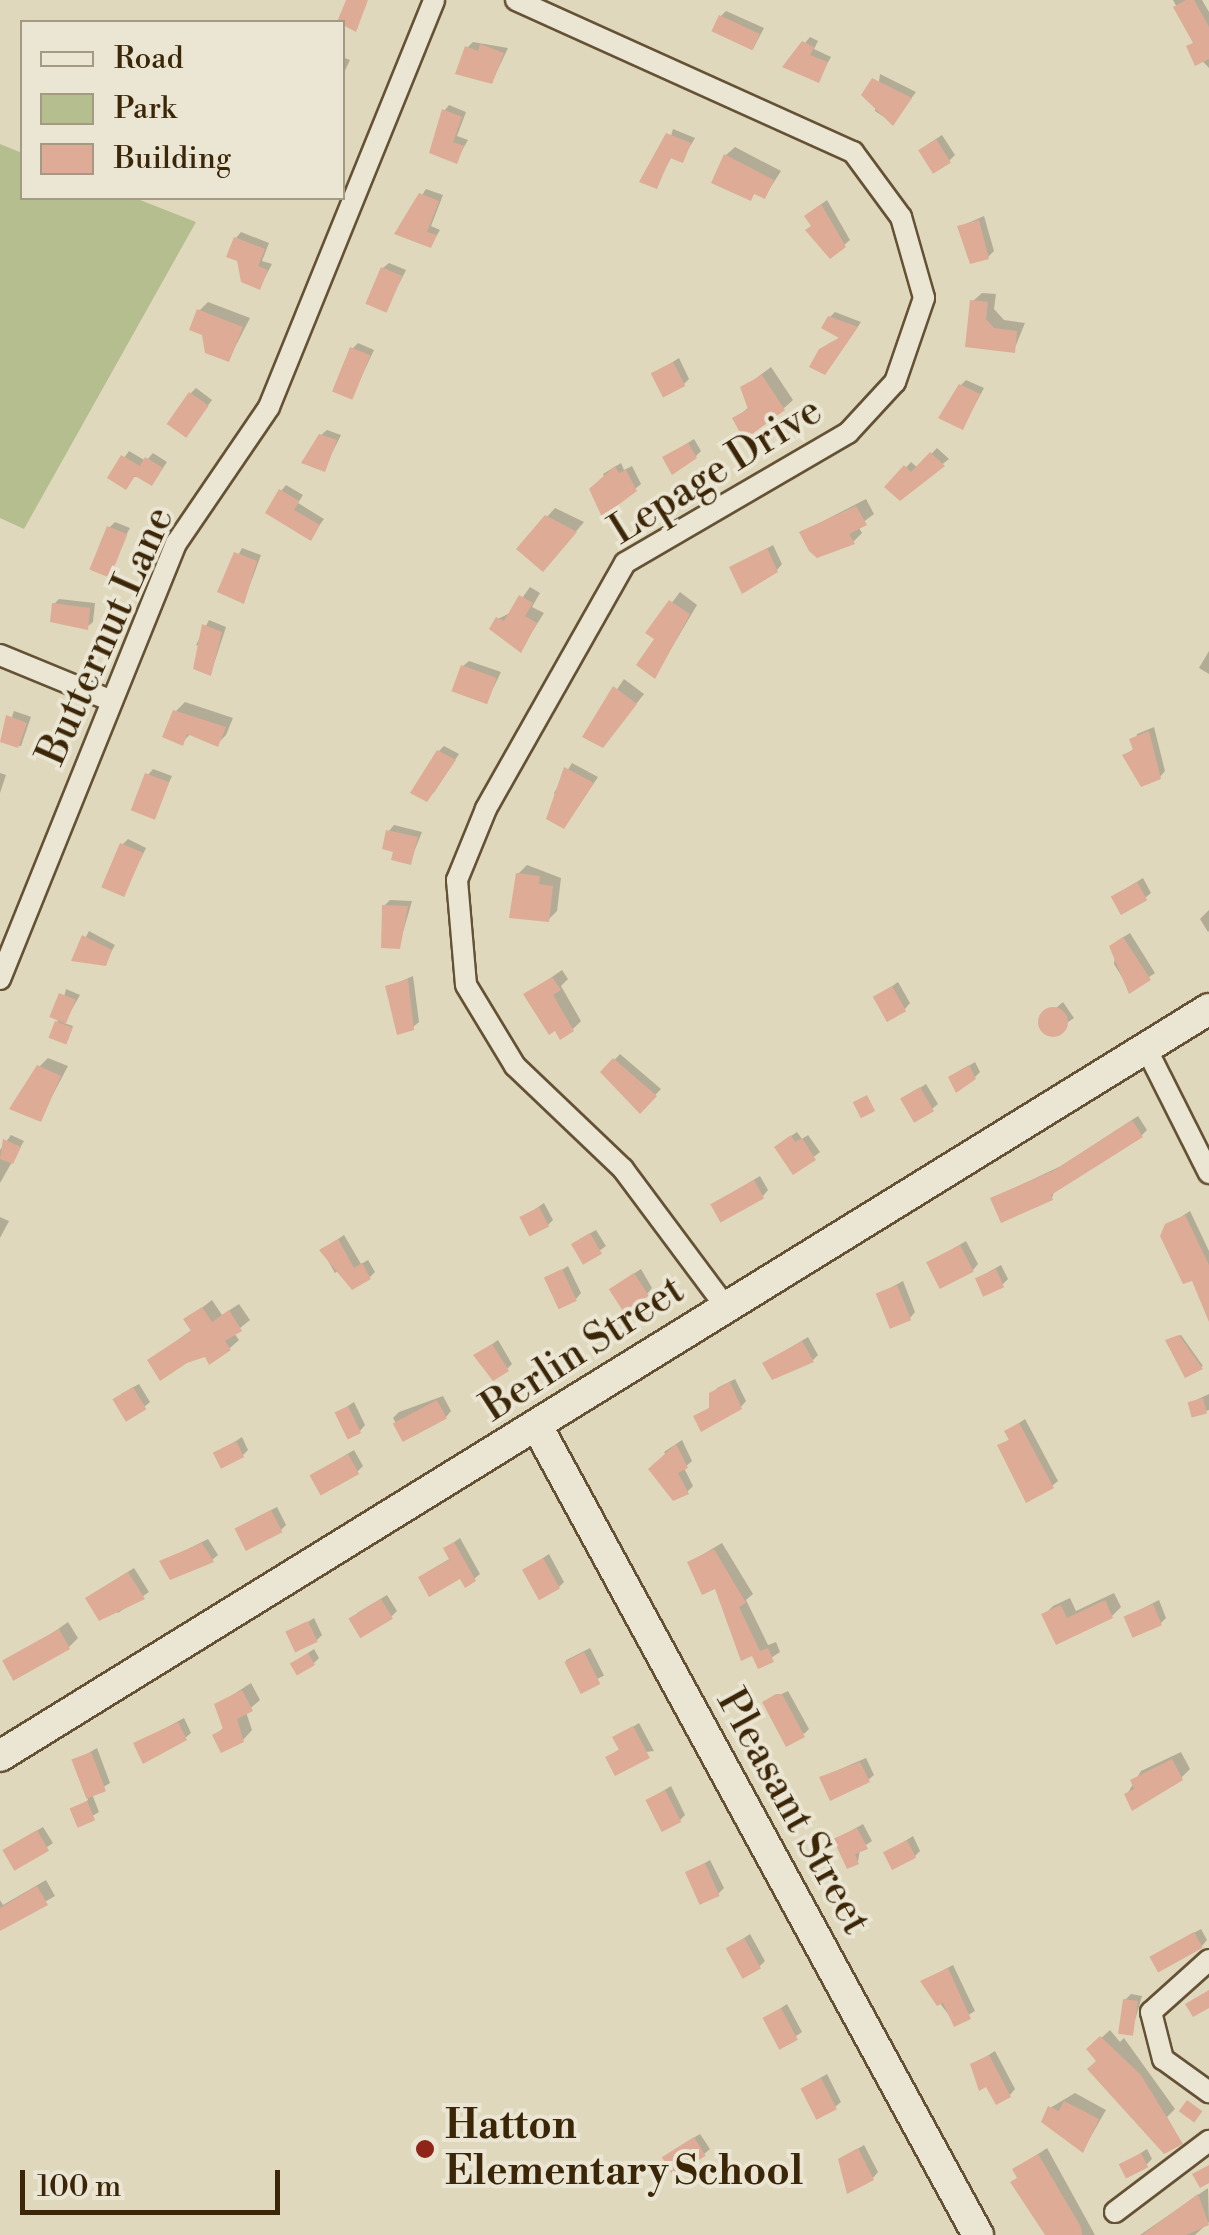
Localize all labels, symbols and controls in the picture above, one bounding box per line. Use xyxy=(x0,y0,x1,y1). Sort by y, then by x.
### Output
legend xyxy=(20,20,345,200)
text: Road xyxy=(114,40,184,78)
text: Park xyxy=(114,90,176,128)
text: Building xyxy=(114,140,231,178)
street label: Lepage Drive xyxy=(601,387,831,555)
street label: Butternut Lane xyxy=(28,500,184,772)
street label: Berlin Street xyxy=(473,1266,693,1432)
street label: Pleasant Street xyxy=(706,1681,880,1943)
place label: Hatton Elementary School xyxy=(445,2102,803,2196)
marker: Hatton Elementary School xyxy=(414,2138,436,2160)
scale bar xyxy=(25,2150,285,2212)
text: 100 m xyxy=(37,2168,121,2206)

